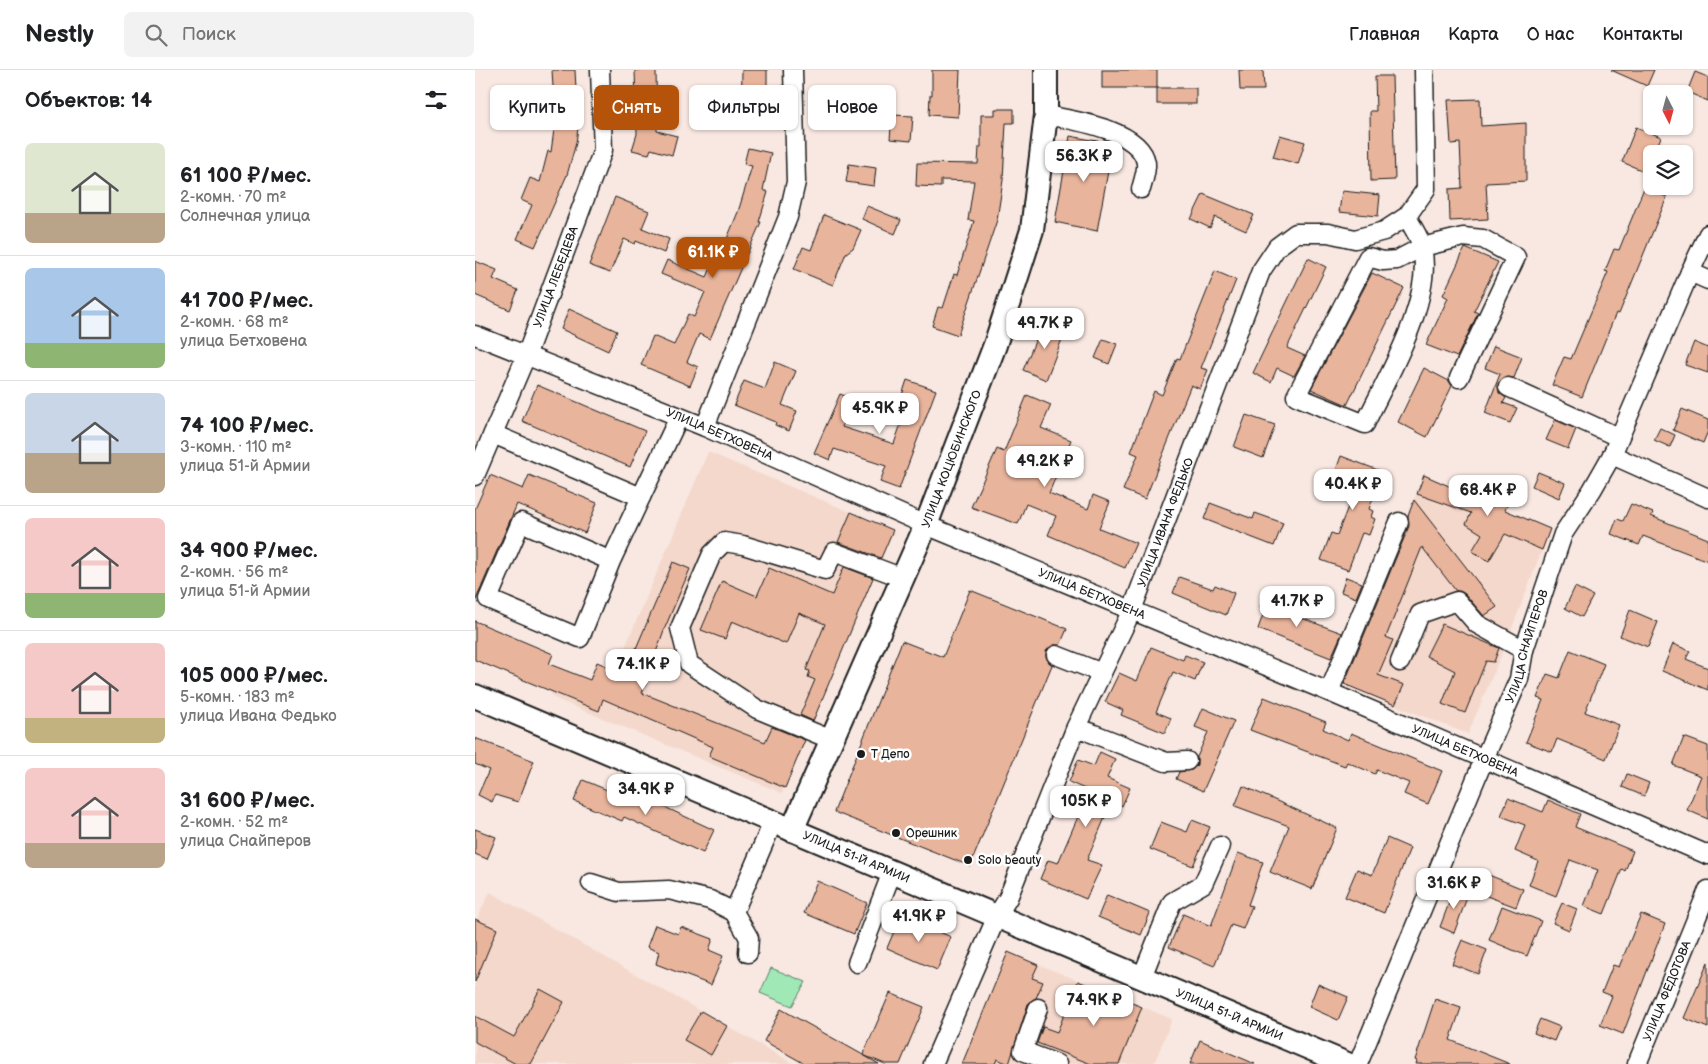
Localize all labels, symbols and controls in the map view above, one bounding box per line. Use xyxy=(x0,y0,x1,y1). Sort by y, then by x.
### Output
search box xyxy=(124,12,474,57)
text: Nestly xyxy=(25,20,94,49)
icon: search xyxy=(142,21,170,49)
text: Поиск xyxy=(182,23,236,46)
text: Главная xyxy=(1349,24,1420,45)
text: Карта xyxy=(1448,24,1499,45)
text: О нас xyxy=(1527,24,1574,45)
text: Контакты xyxy=(1602,24,1683,45)
chip: Купить xyxy=(490,85,584,130)
chip: Снять xyxy=(594,85,679,130)
chip: Фильтры xyxy=(689,85,798,130)
chip: Новое xyxy=(808,85,896,130)
north arrow xyxy=(1643,85,1693,135)
map controls xyxy=(1643,85,1693,195)
icon: filters xyxy=(422,86,450,114)
text: Объектов: 14 xyxy=(25,88,152,113)
pin: 56.3K ₽ xyxy=(1038,140,1130,183)
button: layers xyxy=(1643,145,1693,195)
text: 56.3K ₽ xyxy=(1056,147,1112,166)
icon: home xyxy=(65,163,125,223)
text: 61 100 ₽/мес. xyxy=(180,163,311,188)
text: 2-комн. · 70 m² xyxy=(180,188,286,207)
text: Солнечная улица xyxy=(180,207,310,226)
street label: УЛИЦА ЛЕБЕДЕВА xyxy=(530,223,582,329)
pin: 61.1K ₽ xyxy=(667,236,759,279)
text: 61.1K ₽ xyxy=(687,243,739,262)
icon: home xyxy=(65,288,125,348)
text: 41 700 ₽/мес. xyxy=(180,288,313,313)
pin: 49.7K ₽ xyxy=(999,308,1091,350)
text: 2-комн. · 68 m² xyxy=(180,313,289,332)
text: 49.7K ₽ xyxy=(1017,314,1073,333)
text: улица Бетховена xyxy=(180,332,307,351)
street label: УЛИЦА КОЦЮБИНСКОГО xyxy=(918,388,985,530)
pin: 45.9K ₽ xyxy=(834,392,926,435)
text: 45.9K ₽ xyxy=(852,399,908,418)
street label: УЛИЦА БЕТХОВЕНА xyxy=(664,405,776,464)
icon: home xyxy=(65,413,125,473)
text: 74 100 ₽/мес. xyxy=(180,413,314,438)
text: 3-комн. · 110 m² xyxy=(180,438,292,457)
pin: 49.2K ₽ xyxy=(999,446,1091,488)
text: 49.2K ₽ xyxy=(1017,452,1073,471)
street label: УЛИЦА ИВАНА ФЕДЬКО xyxy=(1134,455,1197,589)
text: улица 51-й Армии xyxy=(180,457,310,476)
pin: 40.4K ₽ xyxy=(1307,468,1399,511)
pin: 68.4K ₽ xyxy=(1442,474,1534,517)
text: 40.4K ₽ xyxy=(1325,475,1381,494)
text: 68.4K ₽ xyxy=(1460,481,1516,500)
icon: home xyxy=(65,538,125,598)
text: 34 900 ₽/мес. xyxy=(180,538,318,563)
text: 2-комн. · 56 m² xyxy=(180,563,288,582)
street label: УЛИЦА БЕТХОВЕНА xyxy=(1036,565,1148,623)
text: улица 51-й Армии xyxy=(180,582,310,601)
pin: 41.7K ₽ xyxy=(1251,586,1343,628)
street label: УЛИЦА СНАЙПЕРОВ xyxy=(1502,587,1551,705)
text: 41.7K ₽ xyxy=(1271,592,1323,611)
pin: 74.1K ₽ xyxy=(597,648,689,691)
text: 74.1K ₽ xyxy=(616,655,670,674)
icon: home xyxy=(65,663,125,723)
text: 105 000 ₽/мес. xyxy=(180,663,328,688)
text: 5-комн. · 183 m² xyxy=(180,688,295,707)
text: улица Ивана Федько xyxy=(180,707,337,726)
street label: УЛИЦА БЕТХОВЕНА xyxy=(1410,721,1521,780)
place label: Т Депо xyxy=(871,747,910,762)
marker: Т Депо xyxy=(855,748,867,760)
pin: 34.9K ₽ xyxy=(600,774,692,816)
text: 34.9K ₽ xyxy=(618,780,674,799)
pin: 105K ₽ xyxy=(1045,786,1127,828)
icon: home xyxy=(65,788,125,848)
text: 31 600 ₽/мес. xyxy=(180,788,315,813)
text: 105K ₽ xyxy=(1061,792,1111,811)
text: 2-комн. · 52 m² xyxy=(180,813,288,832)
place label: Орешник xyxy=(906,826,958,841)
marker: Орешник xyxy=(890,827,902,839)
street label: УЛИЦА 51-Й АРМИИ xyxy=(801,828,912,886)
text: улица Снайперов xyxy=(180,832,311,851)
place label: Solo beauty xyxy=(978,853,1042,868)
marker: Solo beauty xyxy=(962,854,974,866)
pin: 31.6K ₽ xyxy=(1408,868,1500,910)
text: 31.6K ₽ xyxy=(1427,874,1481,893)
pin: 41.9K ₽ xyxy=(873,900,965,943)
text: 41.9K ₽ xyxy=(892,907,946,926)
street label: УЛИЦА ФЕДОТОВА xyxy=(1640,938,1694,1043)
pin: 74.9K ₽ xyxy=(1048,984,1140,1027)
street label: УЛИЦА 51-Й АРМИИ xyxy=(1174,985,1285,1044)
text: 74.9K ₽ xyxy=(1066,991,1122,1010)

